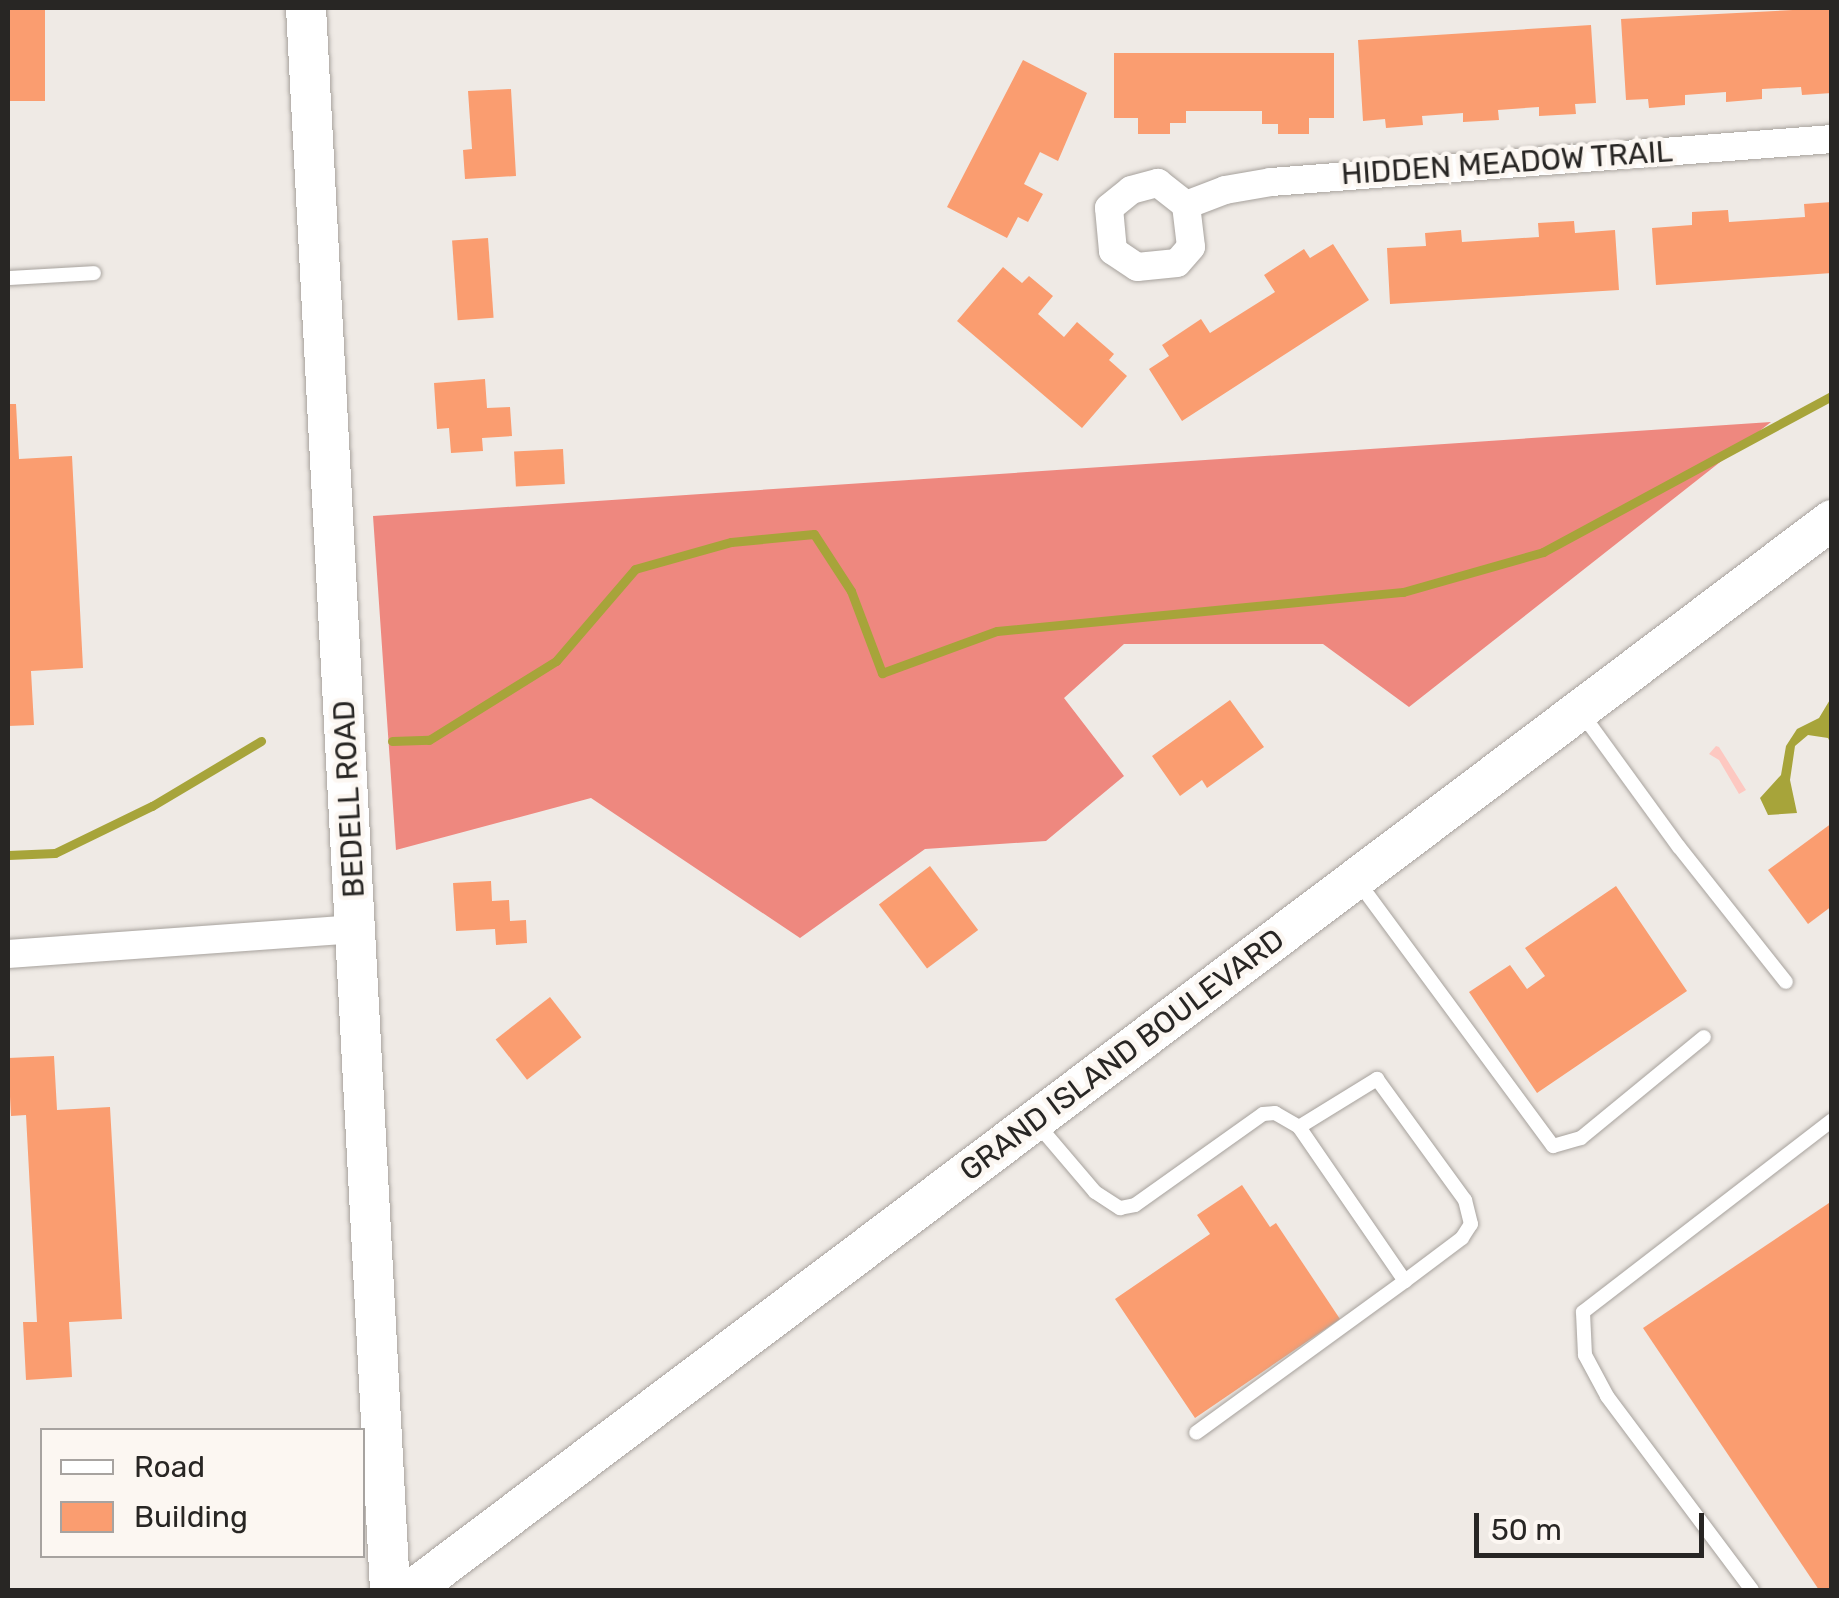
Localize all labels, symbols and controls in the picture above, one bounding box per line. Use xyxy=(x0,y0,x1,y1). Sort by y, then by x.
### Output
street label: HIDDEN MEADOW TRAIL xyxy=(1339,133,1675,193)
street label: BEDELL ROAD xyxy=(326,699,372,899)
street label: GRAND ISLAND BOULEVARD xyxy=(953,921,1291,1189)
legend xyxy=(40,1428,365,1558)
text: Road xyxy=(134,1449,205,1485)
scale bar xyxy=(1479,1493,1709,1555)
text: Building xyxy=(134,1499,248,1535)
text: 50 m xyxy=(1491,1512,1562,1548)

